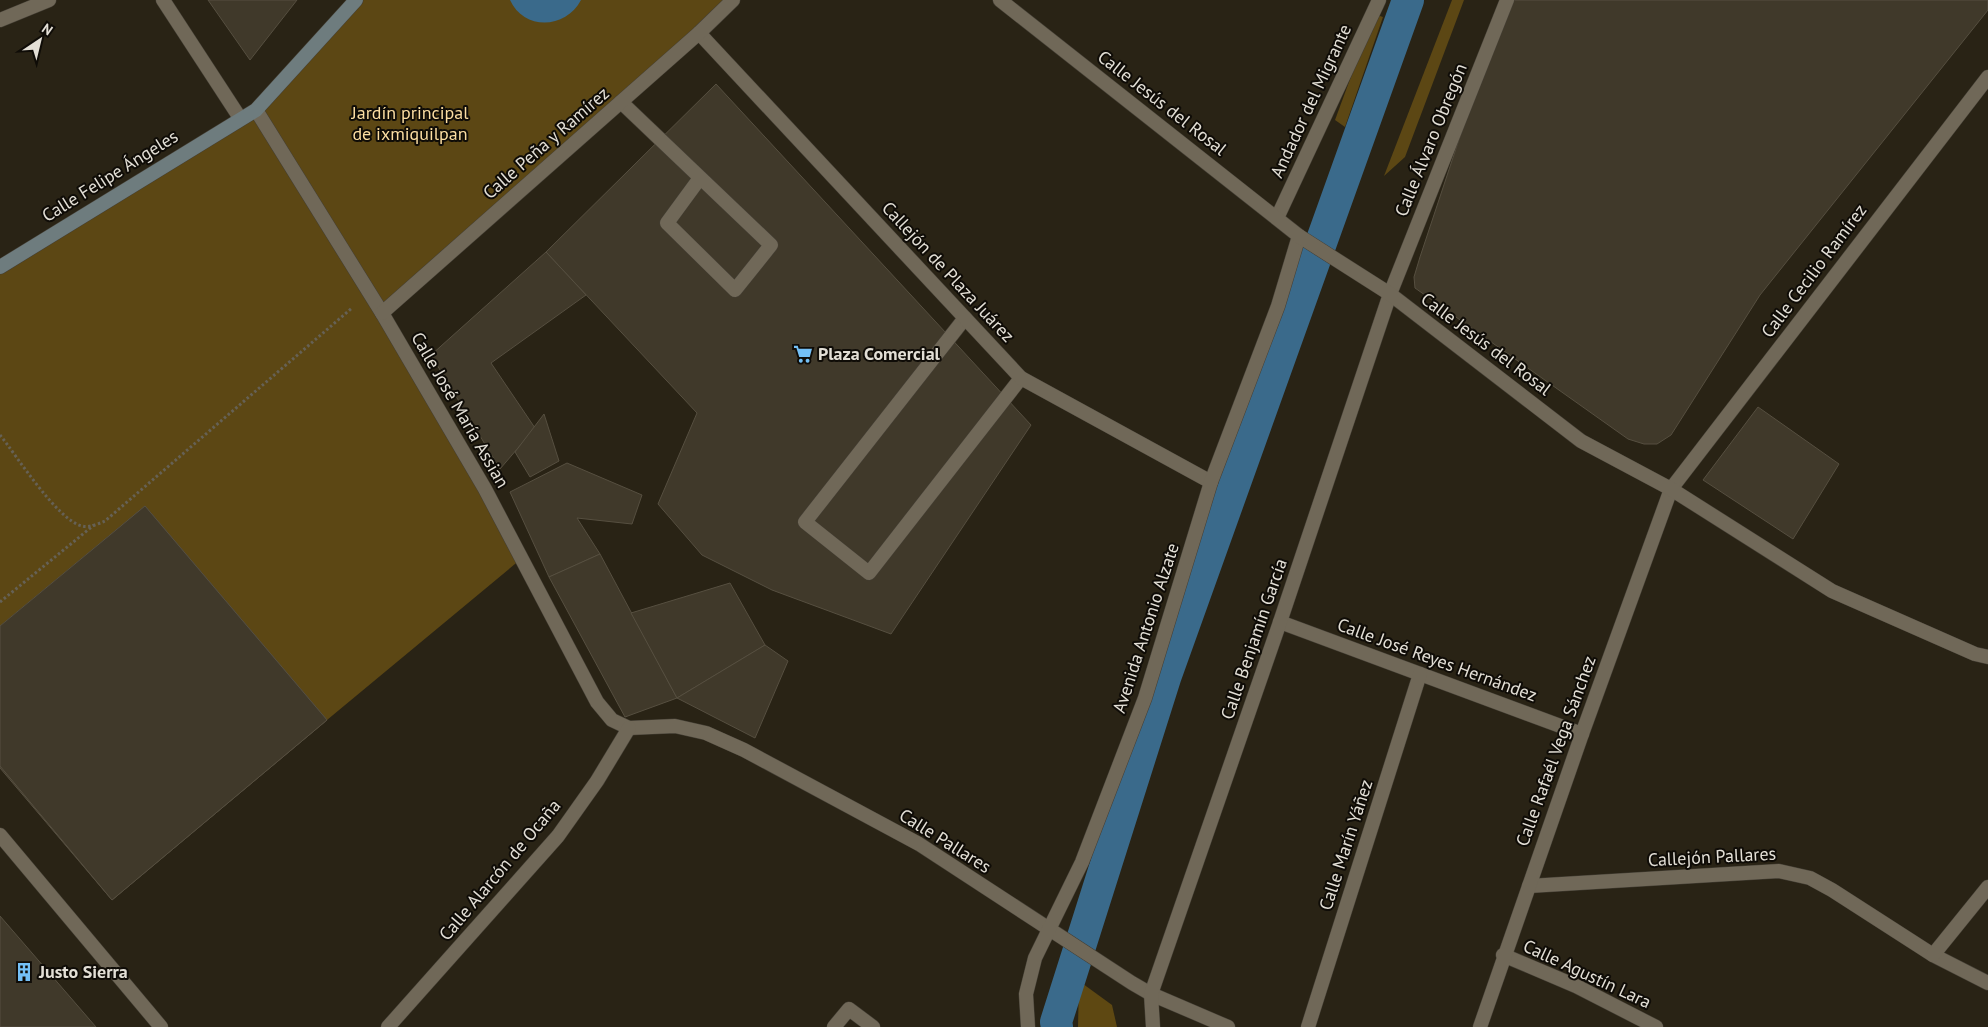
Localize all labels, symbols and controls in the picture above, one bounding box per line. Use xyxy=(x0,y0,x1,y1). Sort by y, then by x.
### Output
north arrow xyxy=(15,15,65,65)
text: N xyxy=(39,19,56,39)
street label: Andador del Migrante xyxy=(1265,20,1356,181)
street label: Calle Jesús del Rosal xyxy=(1093,45,1232,161)
street label: Calle Álvaro Obregón xyxy=(1389,60,1472,220)
street label: Calle Peña y Ramírez xyxy=(478,82,614,204)
park label: Jardín principal de ixmiquilpan xyxy=(351,101,469,145)
street label: Calle Felipe Ángeles xyxy=(37,124,182,227)
street label: Callejón de Plaza Juárez xyxy=(877,196,1020,347)
street label: Calle Cecilio Ramírez xyxy=(1756,199,1871,342)
street label: Calle Jesús del Rosal xyxy=(1416,287,1557,401)
street label: Calle José María Assian xyxy=(406,328,514,492)
place label: Plaza Comercial xyxy=(818,342,941,365)
supermarket icon: Plaza Comercial xyxy=(792,343,814,365)
street label: Avenida Antonio Alzate xyxy=(1107,540,1184,716)
street label: Calle Benjamín García xyxy=(1215,555,1292,722)
street label: Calle José Reyes Hernández xyxy=(1334,613,1540,706)
street label: Calle Rafaél Vega Sánchez xyxy=(1510,652,1601,849)
street label: Calle Marín Yáñez xyxy=(1314,777,1378,913)
street label: Calle Alarcón de Ocaña xyxy=(434,794,565,945)
street label: Calle Pallares xyxy=(895,803,995,878)
street label: Callejón Pallares xyxy=(1647,842,1777,871)
street label: Calle Agustín Lara xyxy=(1520,934,1655,1013)
place label: Justo Sierra xyxy=(38,960,128,983)
building icon: Justo Sierra xyxy=(13,961,35,983)

